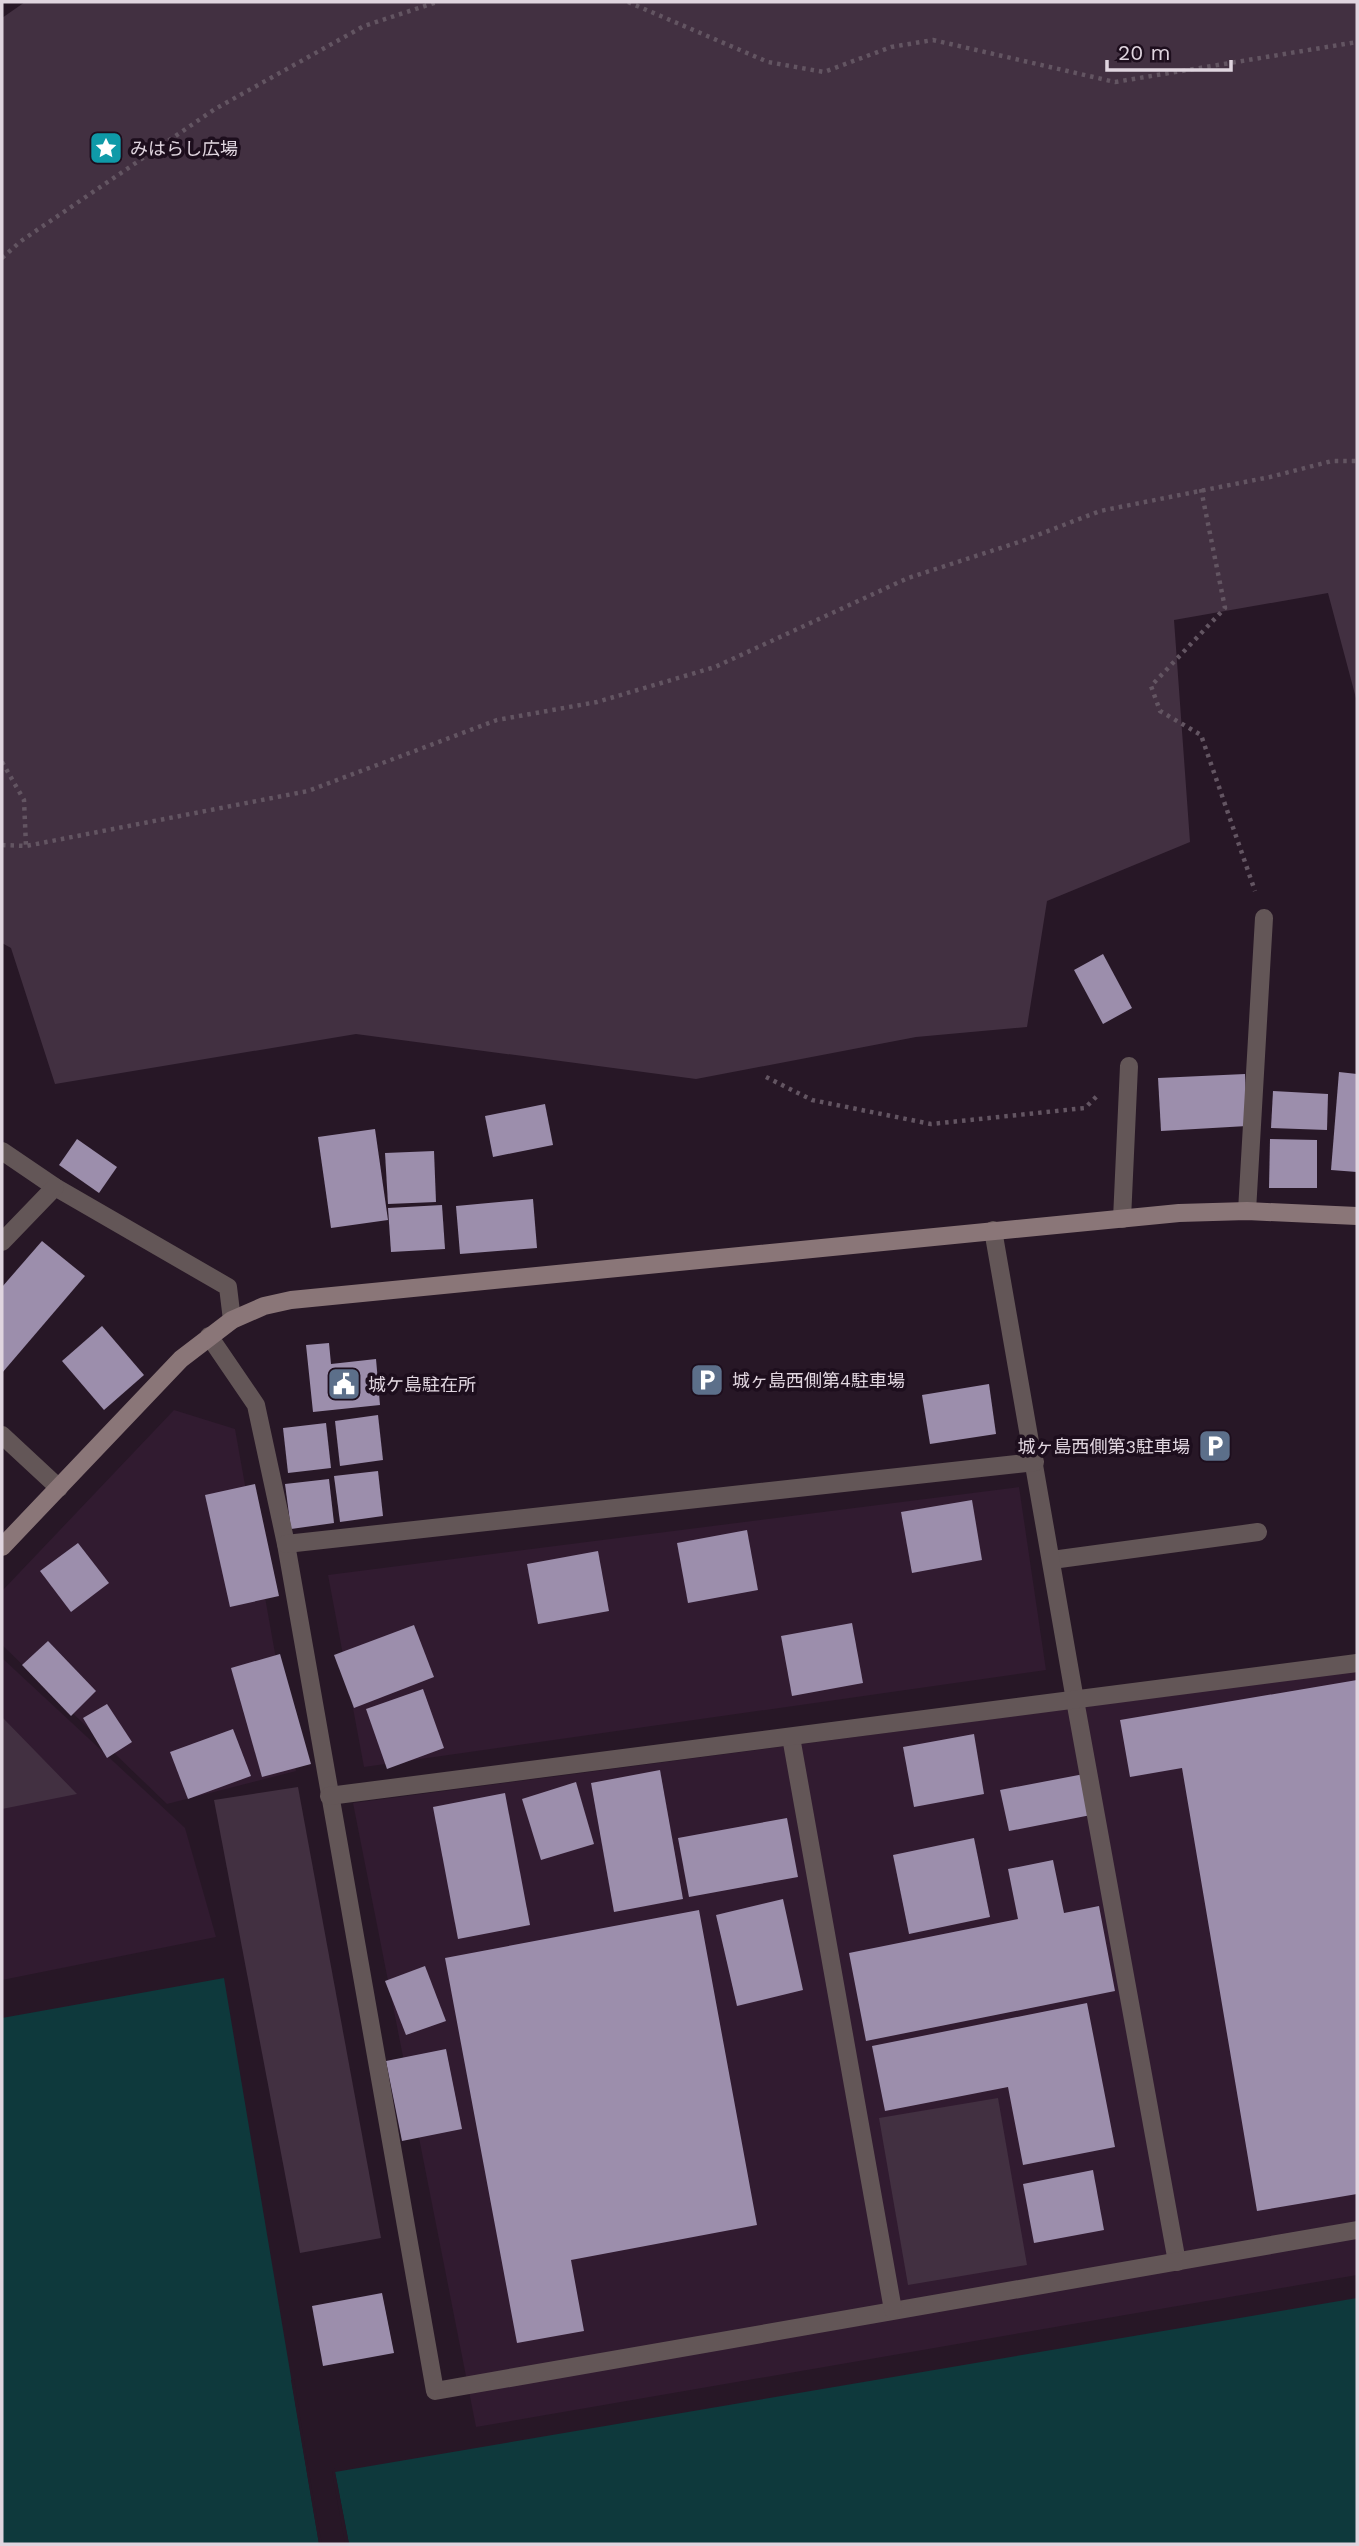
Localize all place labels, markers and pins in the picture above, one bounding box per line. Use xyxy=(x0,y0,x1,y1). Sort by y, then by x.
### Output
place icon: みはらし広場 xyxy=(87,129,125,167)
place label: みはらし広場 xyxy=(130,138,238,159)
parking icon: 城ヶ島西側第4駐車場 xyxy=(688,1361,726,1399)
public building icon: 城ケ島駐在所 xyxy=(325,1365,363,1403)
place label: 城ヶ島西側第4駐車場 xyxy=(732,1370,905,1391)
place label: 城ケ島駐在所 xyxy=(368,1374,476,1395)
parking icon: 城ヶ島西側第3駐車場 xyxy=(1196,1427,1234,1465)
place label: 城ヶ島西側第3駐車場 xyxy=(1018,1436,1190,1457)

